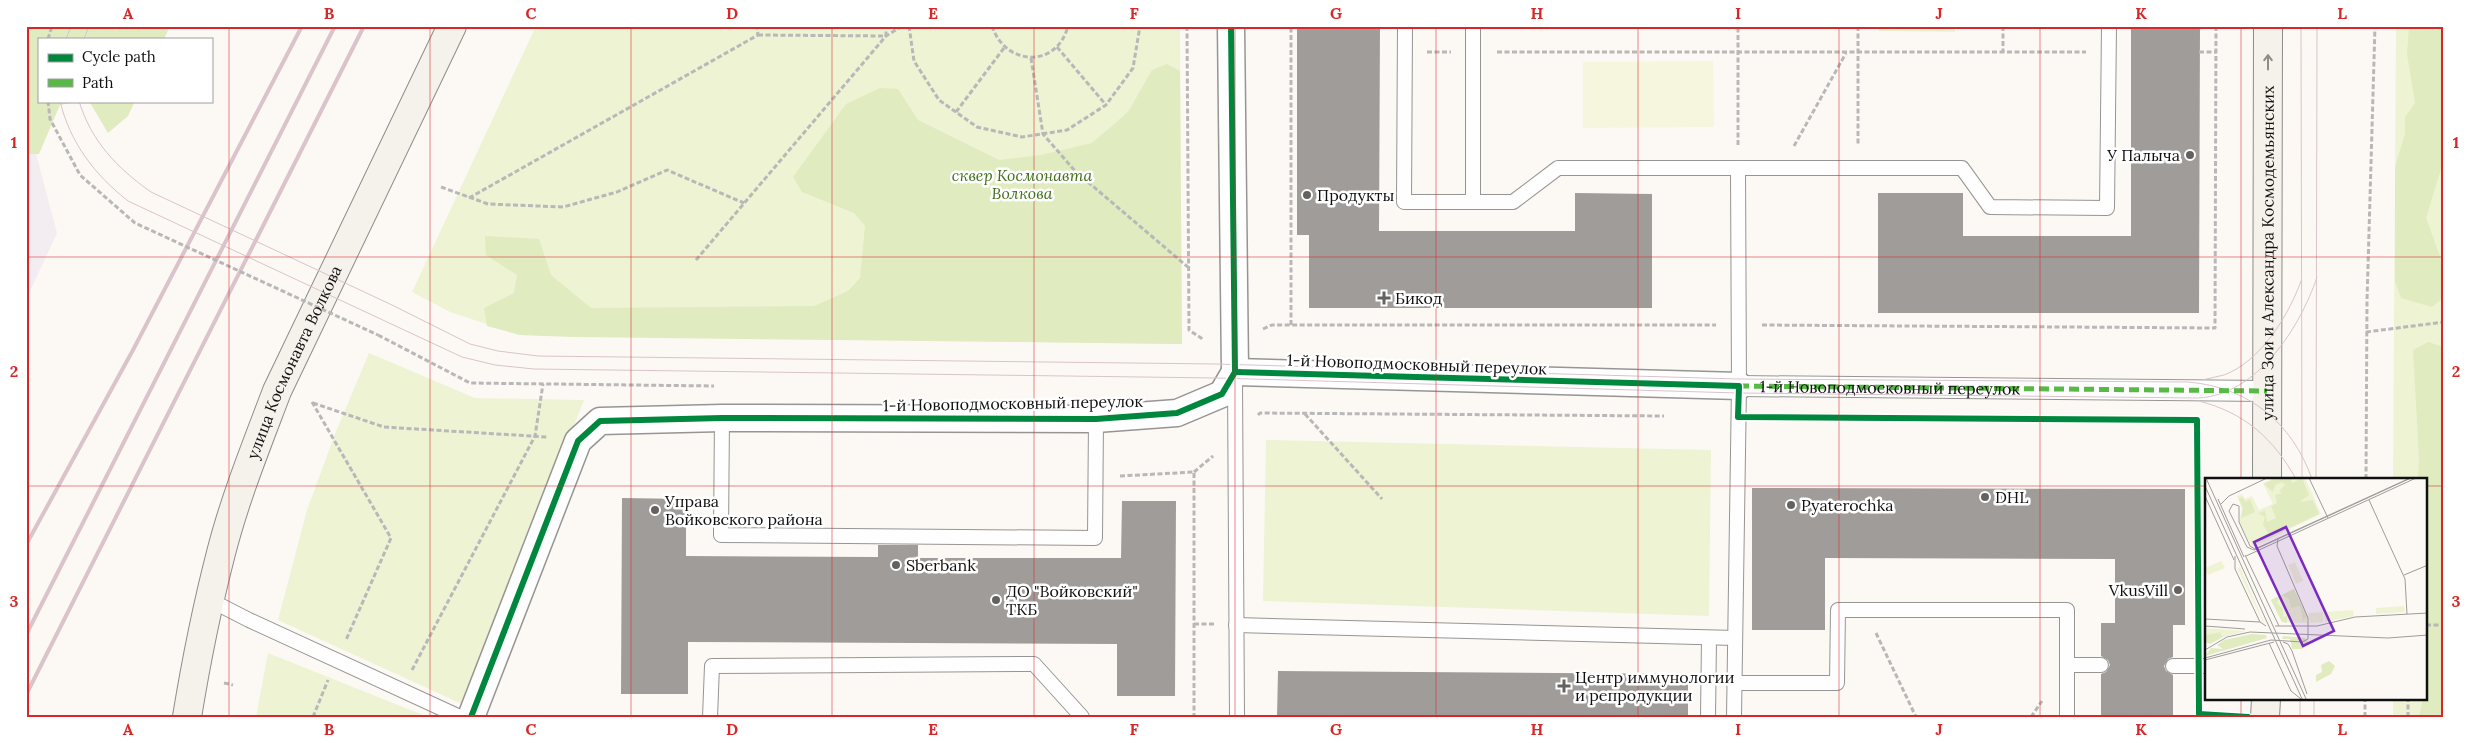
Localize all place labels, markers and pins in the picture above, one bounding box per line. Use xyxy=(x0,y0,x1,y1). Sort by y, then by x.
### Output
place label: У Палыча xyxy=(2106,145,2180,165)
marker: У Палыча xyxy=(2184,149,2196,161)
place label: Продукты xyxy=(1317,185,1395,205)
marker: Продукты xyxy=(1301,189,1313,201)
place label: Бикод xyxy=(1395,288,1443,308)
marker: Бикод xyxy=(1377,291,1391,305)
place label: DHL xyxy=(1995,487,2029,507)
place label: Управа Войковского района xyxy=(664,491,823,529)
marker: DHL xyxy=(1979,491,1991,503)
place label: Pyaterochka xyxy=(1801,495,1894,515)
marker: Pyaterochka xyxy=(1785,499,1797,511)
marker: Управа Войковского района xyxy=(649,504,661,516)
place label: Sberbank xyxy=(906,555,976,575)
marker: Sberbank xyxy=(890,559,902,571)
place label: VkusVill xyxy=(2108,580,2168,600)
place label: ДО "Войковский" ТКБ xyxy=(1006,581,1138,619)
marker: VkusVill xyxy=(2172,584,2184,596)
marker: ДО "Войковский" ТКБ xyxy=(990,594,1002,606)
place label: Центр иммунологии и репродукции xyxy=(1575,667,1735,705)
marker: Центр иммунологии и репродукции xyxy=(1557,679,1571,693)

